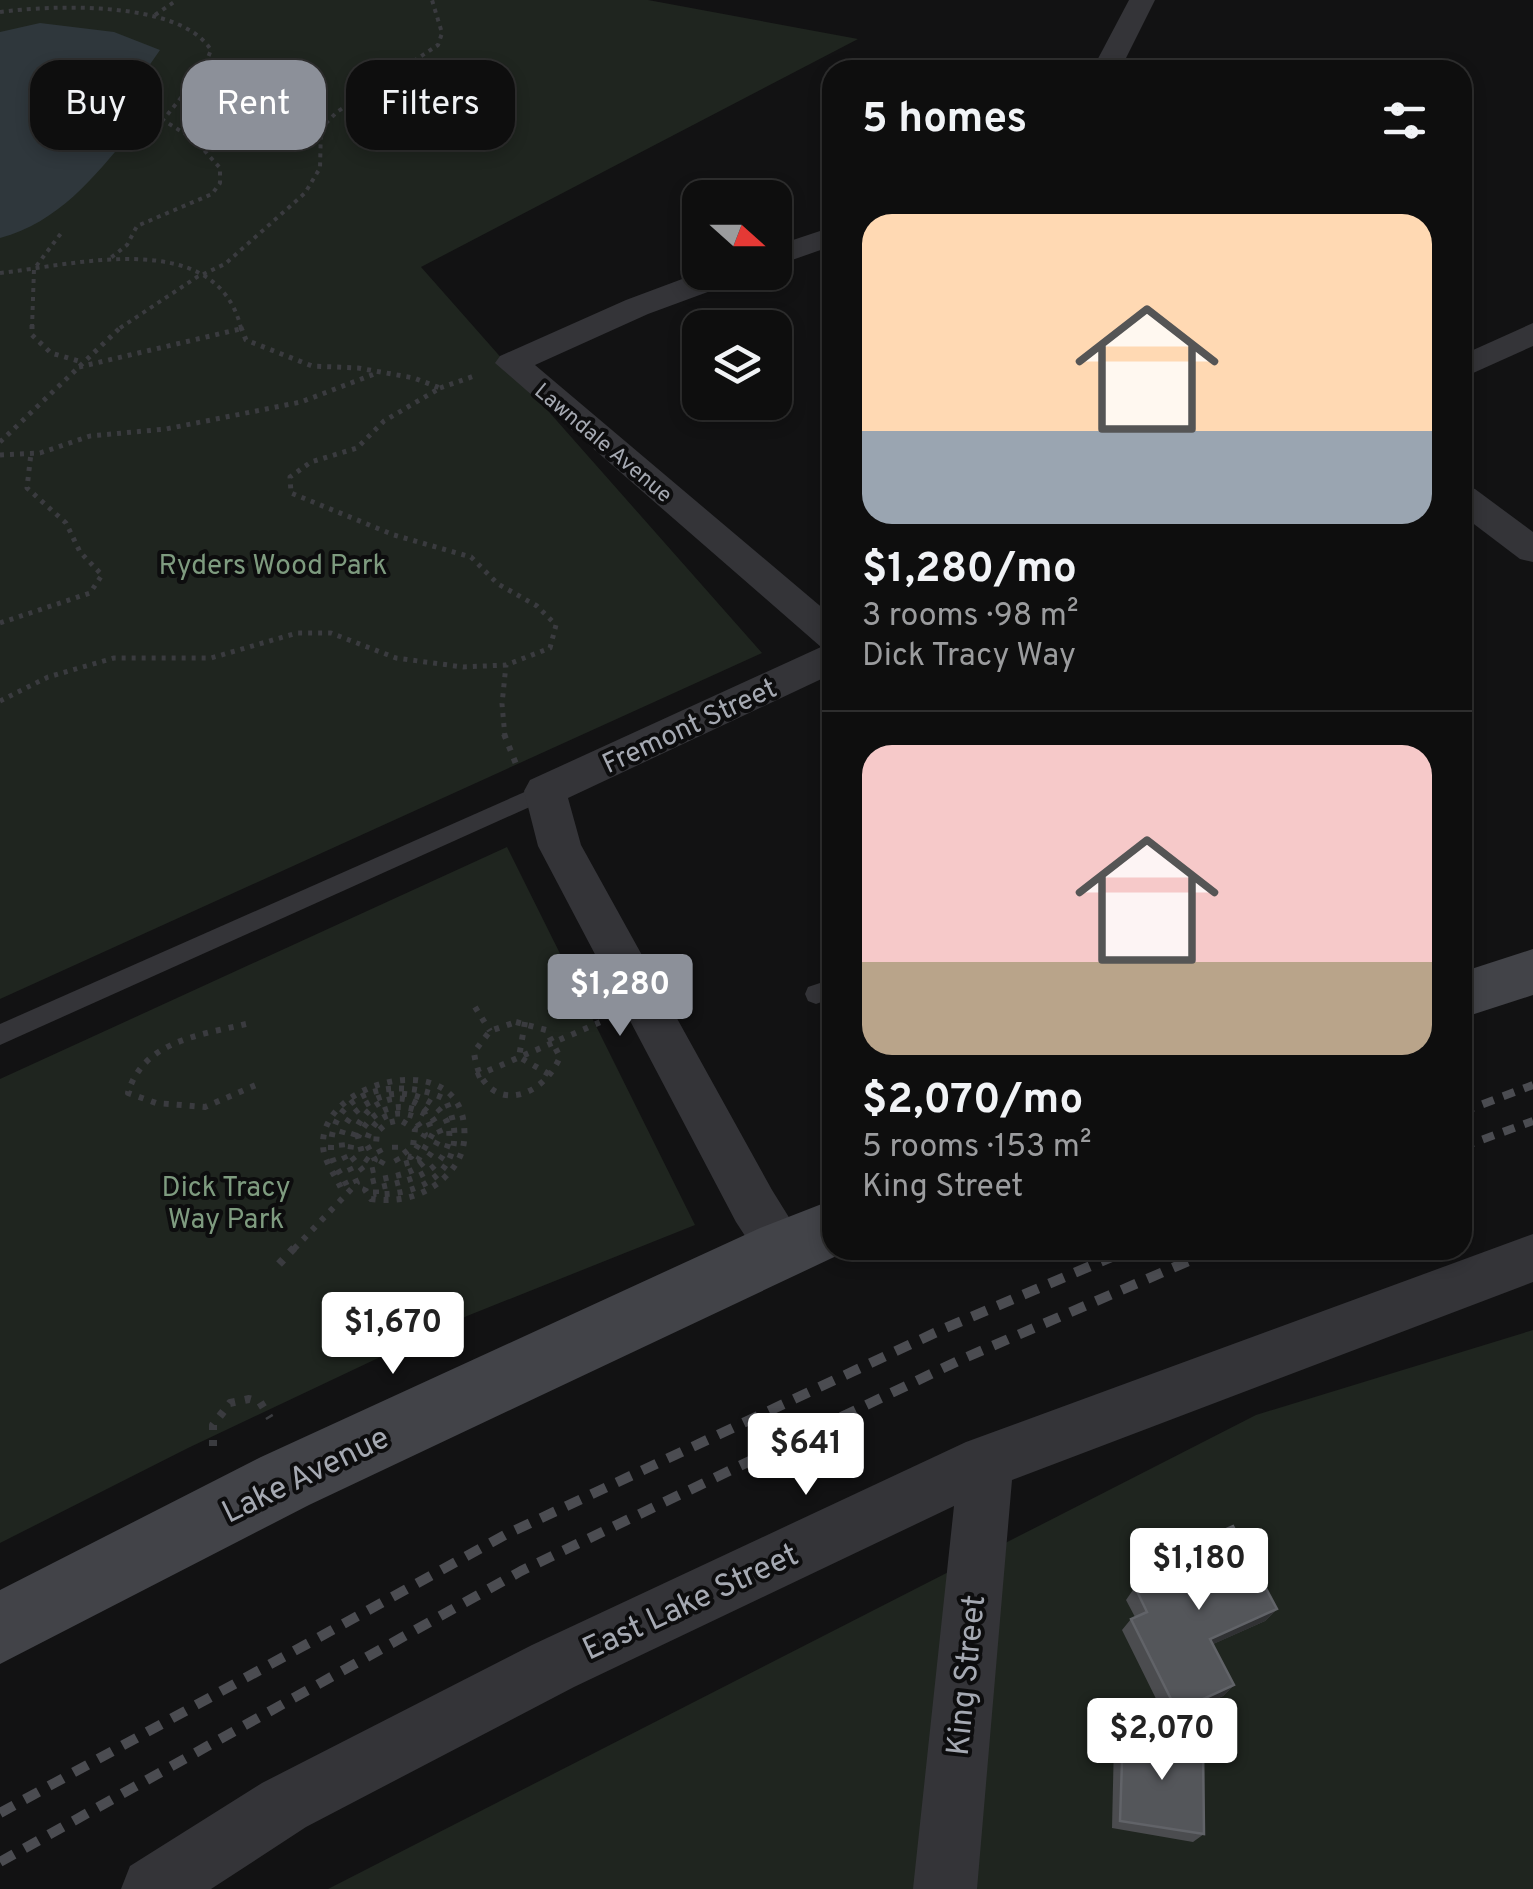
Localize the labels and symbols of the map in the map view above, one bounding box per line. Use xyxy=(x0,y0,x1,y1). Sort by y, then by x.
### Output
north arrow xyxy=(682,180,792,290)
street label: Lawndale Avenue xyxy=(528,378,677,509)
park label: Ryders Wood Park xyxy=(159,549,387,585)
street label: Fremont Street xyxy=(597,672,783,784)
pin: $1,280 xyxy=(539,954,701,1039)
park label: Dick Tracy Way Park xyxy=(162,1171,290,1239)
pin: $1,670 xyxy=(312,1292,474,1377)
pin: $641 xyxy=(747,1413,865,1498)
street label: Lake Avenue xyxy=(216,1419,397,1534)
pin: $1,180 xyxy=(1118,1528,1280,1613)
street label: East Lake Street xyxy=(577,1536,806,1671)
street label: King Street xyxy=(940,1593,996,1758)
pin: $2,070 xyxy=(1081,1698,1243,1783)

